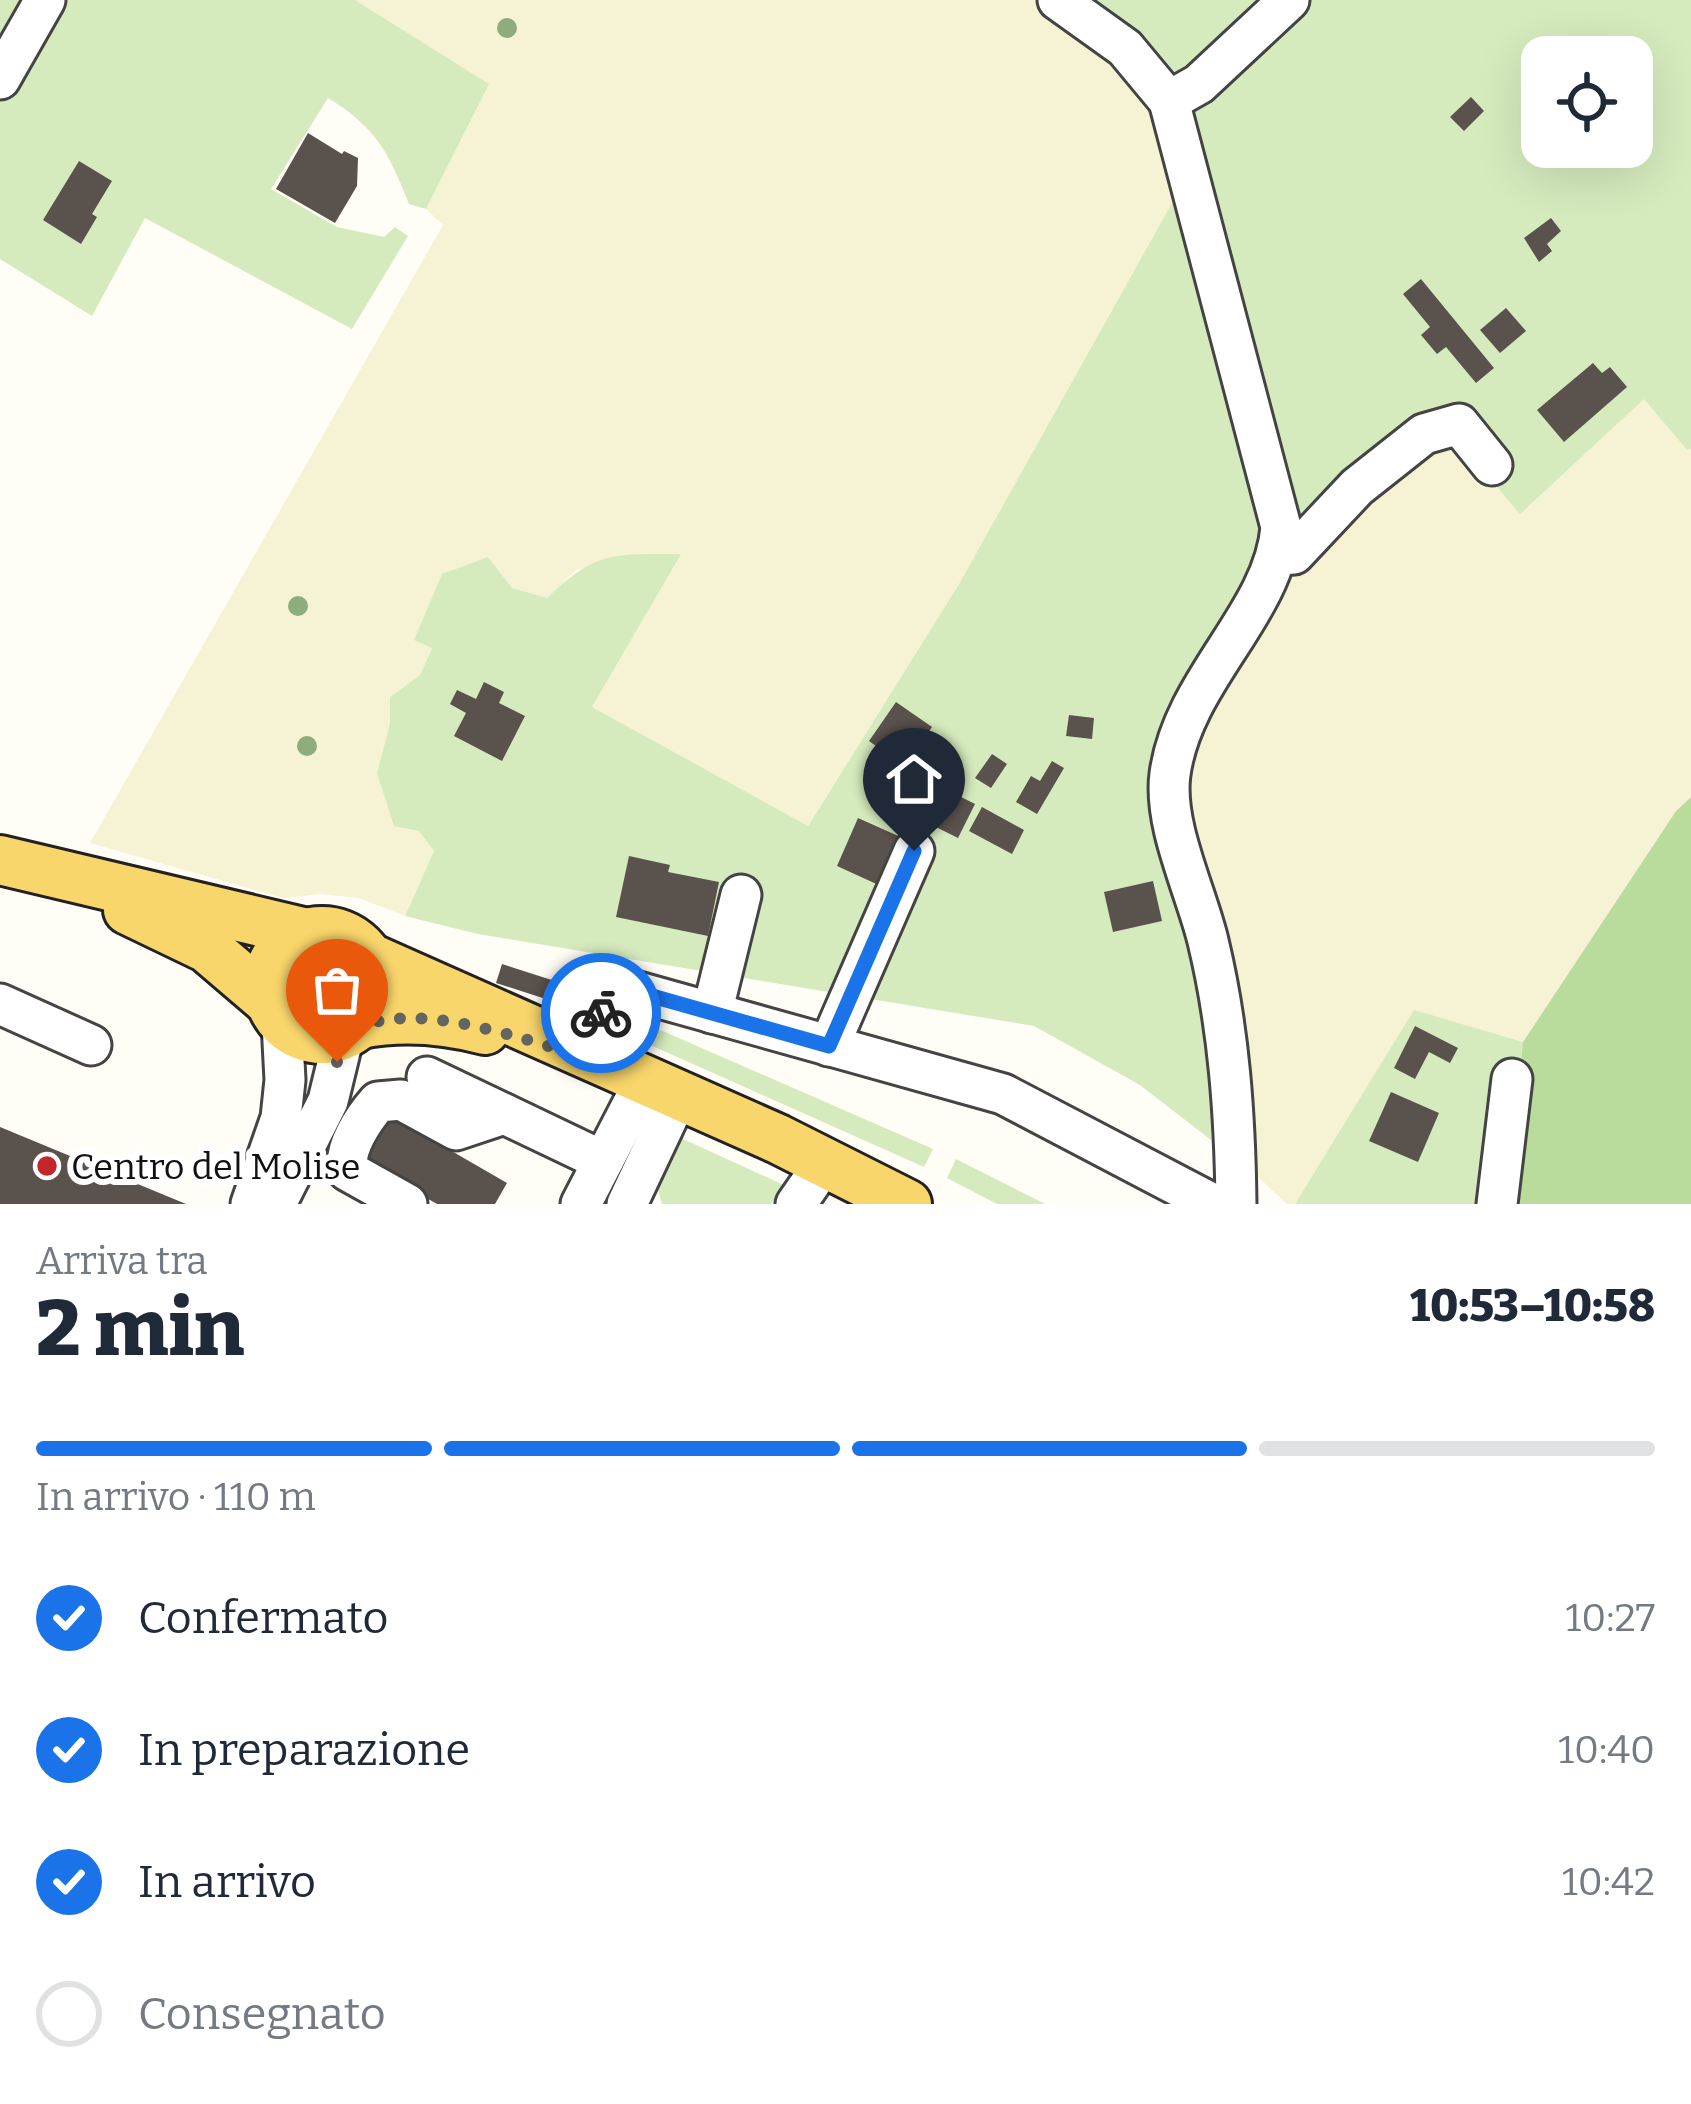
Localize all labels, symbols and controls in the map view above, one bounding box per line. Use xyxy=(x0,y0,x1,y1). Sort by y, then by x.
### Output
map controls xyxy=(1521,36,1653,168)
button: locate xyxy=(1521,36,1653,168)
pin xyxy=(863,728,965,851)
icon: home xyxy=(881,746,947,812)
pin xyxy=(286,939,388,1062)
courier xyxy=(541,953,661,1073)
icon: bag xyxy=(304,957,370,1023)
icon: bike xyxy=(568,980,634,1046)
place label: Centro del Molise xyxy=(71,1145,361,1189)
marker: Centro del Molise xyxy=(34,1153,60,1179)
text: Arriva tra xyxy=(36,1238,208,1284)
text: 10:53–10:58 xyxy=(1410,1279,1655,1333)
text: 2 min xyxy=(36,1282,245,1376)
text: In arrivo · 110 m xyxy=(36,1474,316,1520)
icon: check xyxy=(36,1585,102,1651)
text: Confermato xyxy=(138,1591,388,1645)
text: 10:27 xyxy=(1566,1595,1655,1641)
icon: check xyxy=(36,1717,102,1783)
text: In preparazione xyxy=(138,1723,470,1777)
text: 10:40 xyxy=(1558,1727,1655,1773)
icon: check xyxy=(36,1849,102,1915)
text: In arrivo xyxy=(138,1855,316,1909)
text: 10:42 xyxy=(1562,1859,1655,1905)
text: Consegnato xyxy=(138,1987,386,2041)

